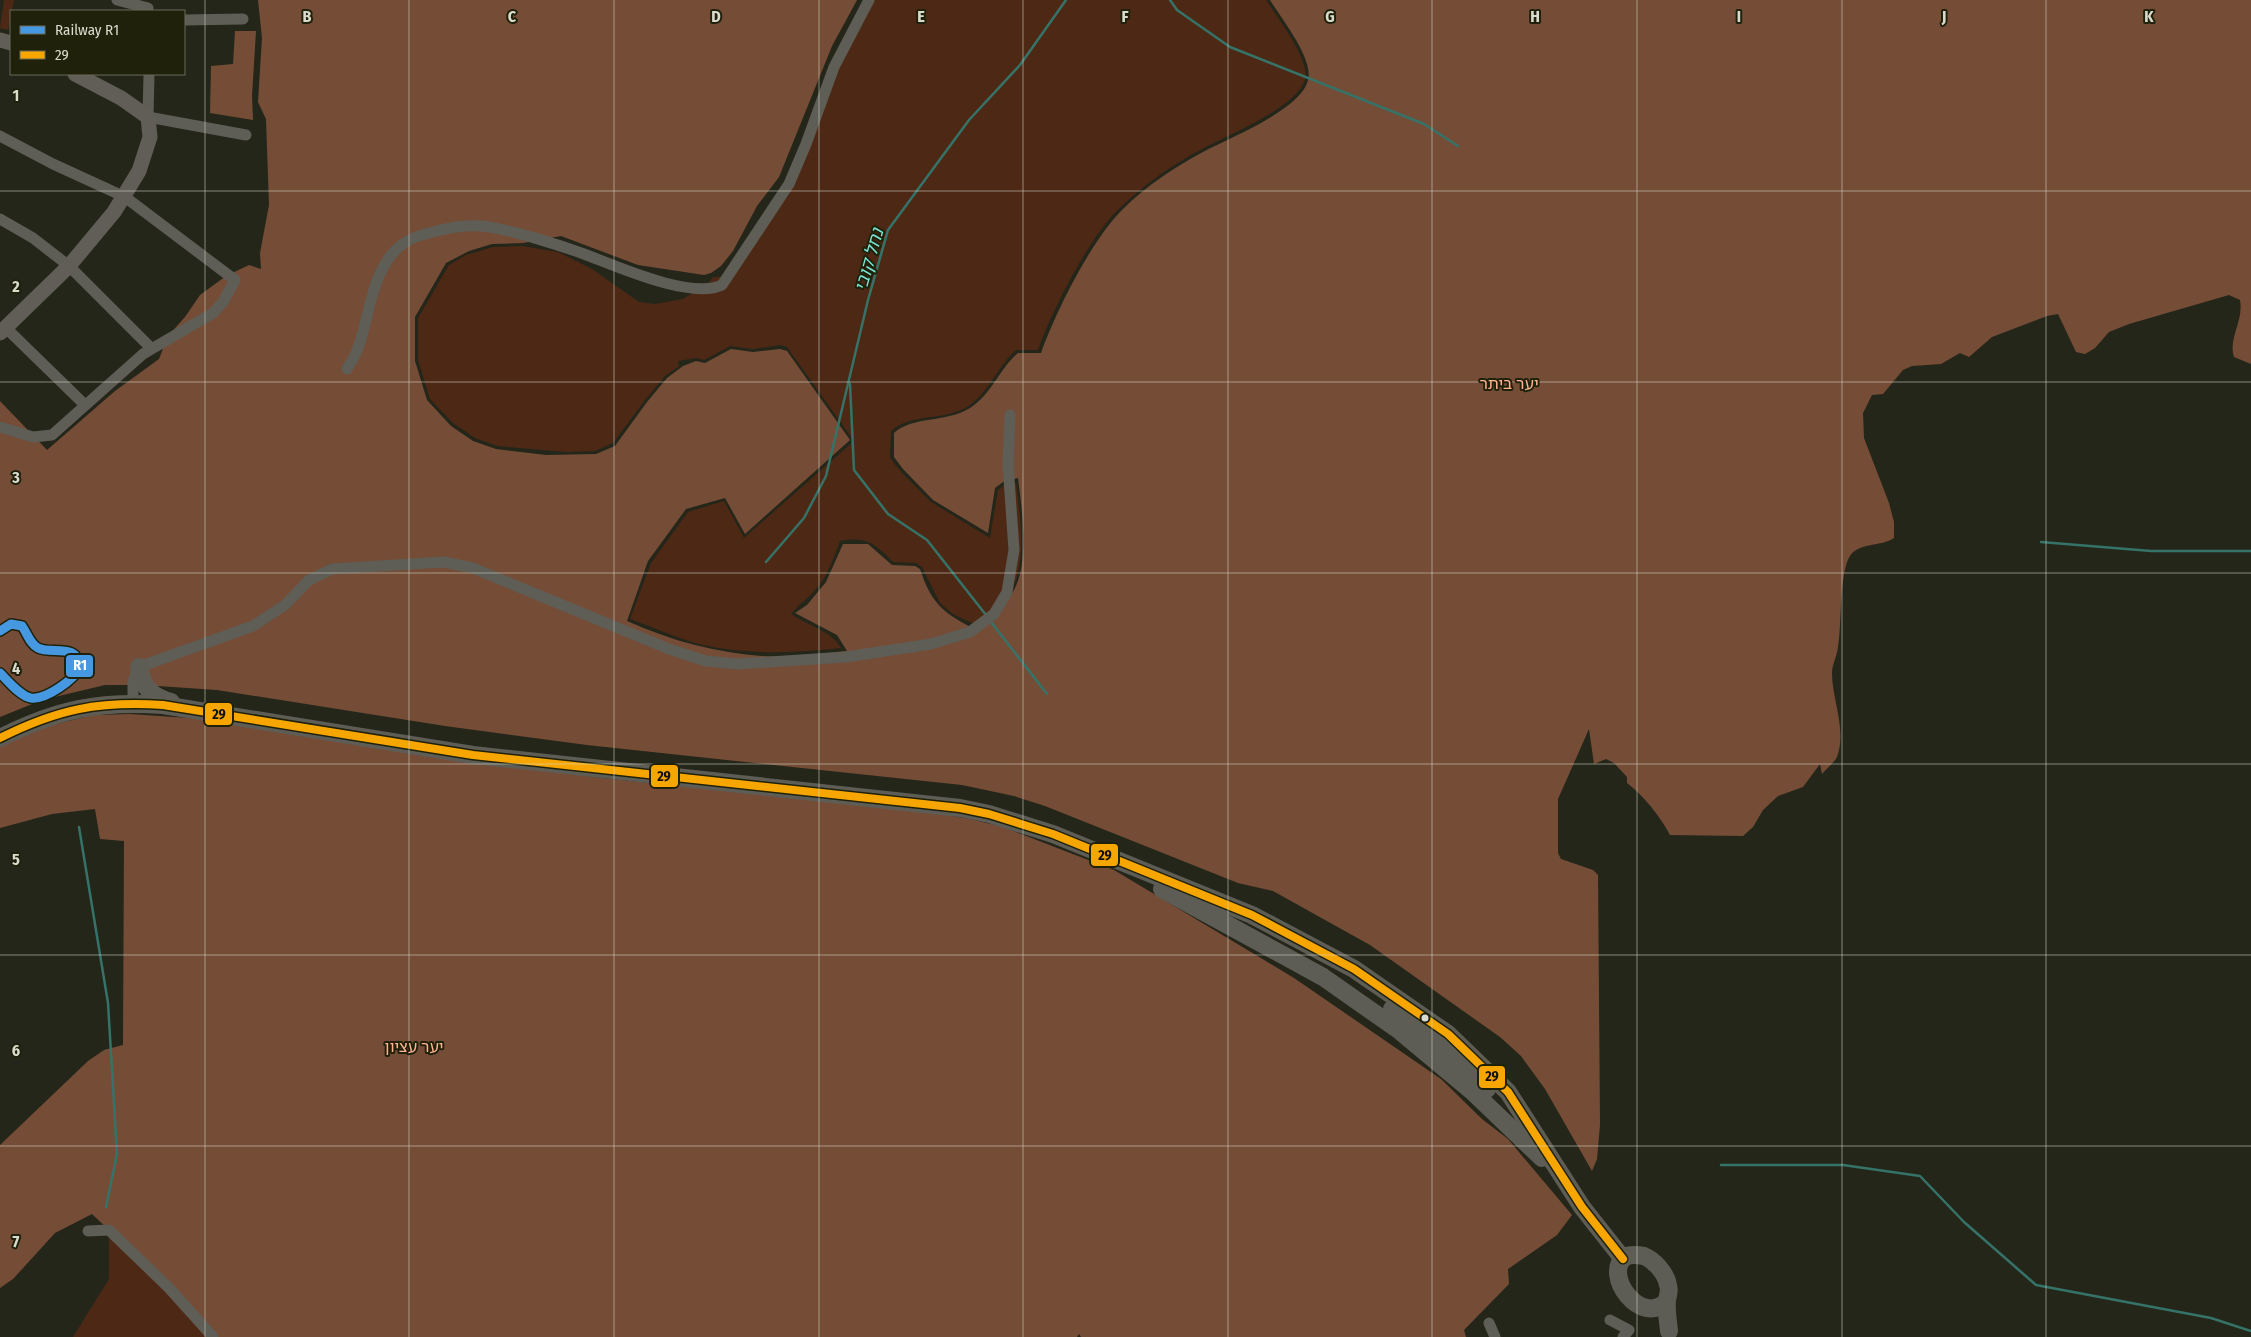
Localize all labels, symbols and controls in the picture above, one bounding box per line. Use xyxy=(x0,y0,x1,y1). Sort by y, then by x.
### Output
text: B xyxy=(303,7,312,26)
text: C xyxy=(508,7,517,26)
text: D xyxy=(711,7,721,26)
text: E xyxy=(917,7,925,26)
text: F xyxy=(1121,7,1129,26)
text: G xyxy=(1325,7,1335,26)
text: H xyxy=(1530,7,1540,26)
text: I xyxy=(1737,7,1741,26)
text: J xyxy=(1941,7,1946,26)
text: K xyxy=(2144,7,2154,26)
legend xyxy=(10,10,185,75)
text: Railway R1 xyxy=(55,21,119,39)
text: 29 xyxy=(55,46,69,64)
text: 1 xyxy=(13,86,19,105)
water label: נחל קובי xyxy=(850,225,889,294)
text: 2 xyxy=(11,277,20,296)
park label: יער ביתר xyxy=(1479,374,1539,393)
text: 3 xyxy=(11,468,20,487)
line badge: R1 xyxy=(65,654,94,678)
text: R1 xyxy=(73,657,87,674)
text: 4 xyxy=(12,659,20,678)
line badge: 29 xyxy=(204,702,233,726)
text: 29 xyxy=(211,706,226,723)
line badge: 29 xyxy=(650,764,679,788)
text: 29 xyxy=(656,768,671,785)
line badge: 29 xyxy=(1090,843,1119,867)
text: 29 xyxy=(1097,847,1112,864)
text: 5 xyxy=(12,850,20,869)
unlabelled marker xyxy=(1420,1013,1430,1023)
park label: יער עציון xyxy=(384,1037,444,1056)
text: 6 xyxy=(12,1041,20,1060)
line badge: 29 xyxy=(1478,1065,1506,1089)
text: 29 xyxy=(1484,1068,1499,1085)
text: 7 xyxy=(13,1232,20,1251)

